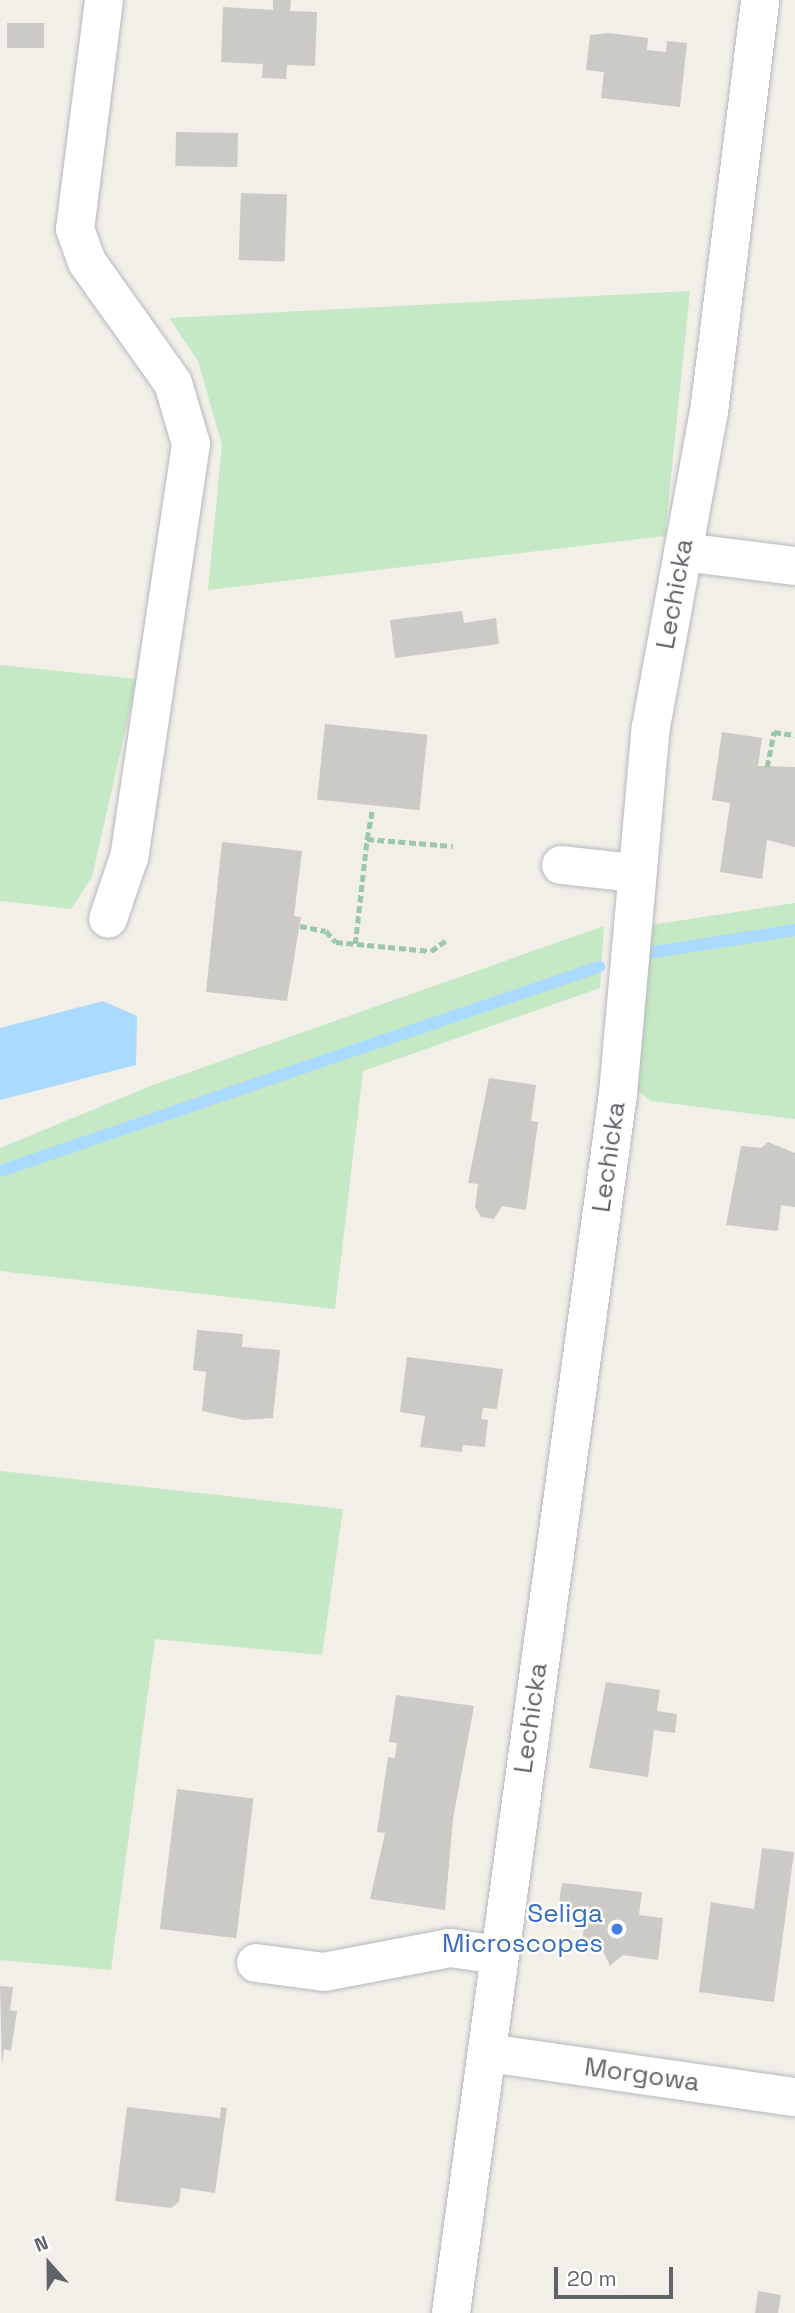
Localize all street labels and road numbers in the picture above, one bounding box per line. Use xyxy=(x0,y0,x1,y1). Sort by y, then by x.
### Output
street label: Lechicka xyxy=(650,536,700,652)
street label: Lechicka xyxy=(586,1100,632,1214)
street label: Lechicka xyxy=(508,1661,554,1775)
street label: Morgowa xyxy=(582,2051,702,2099)

